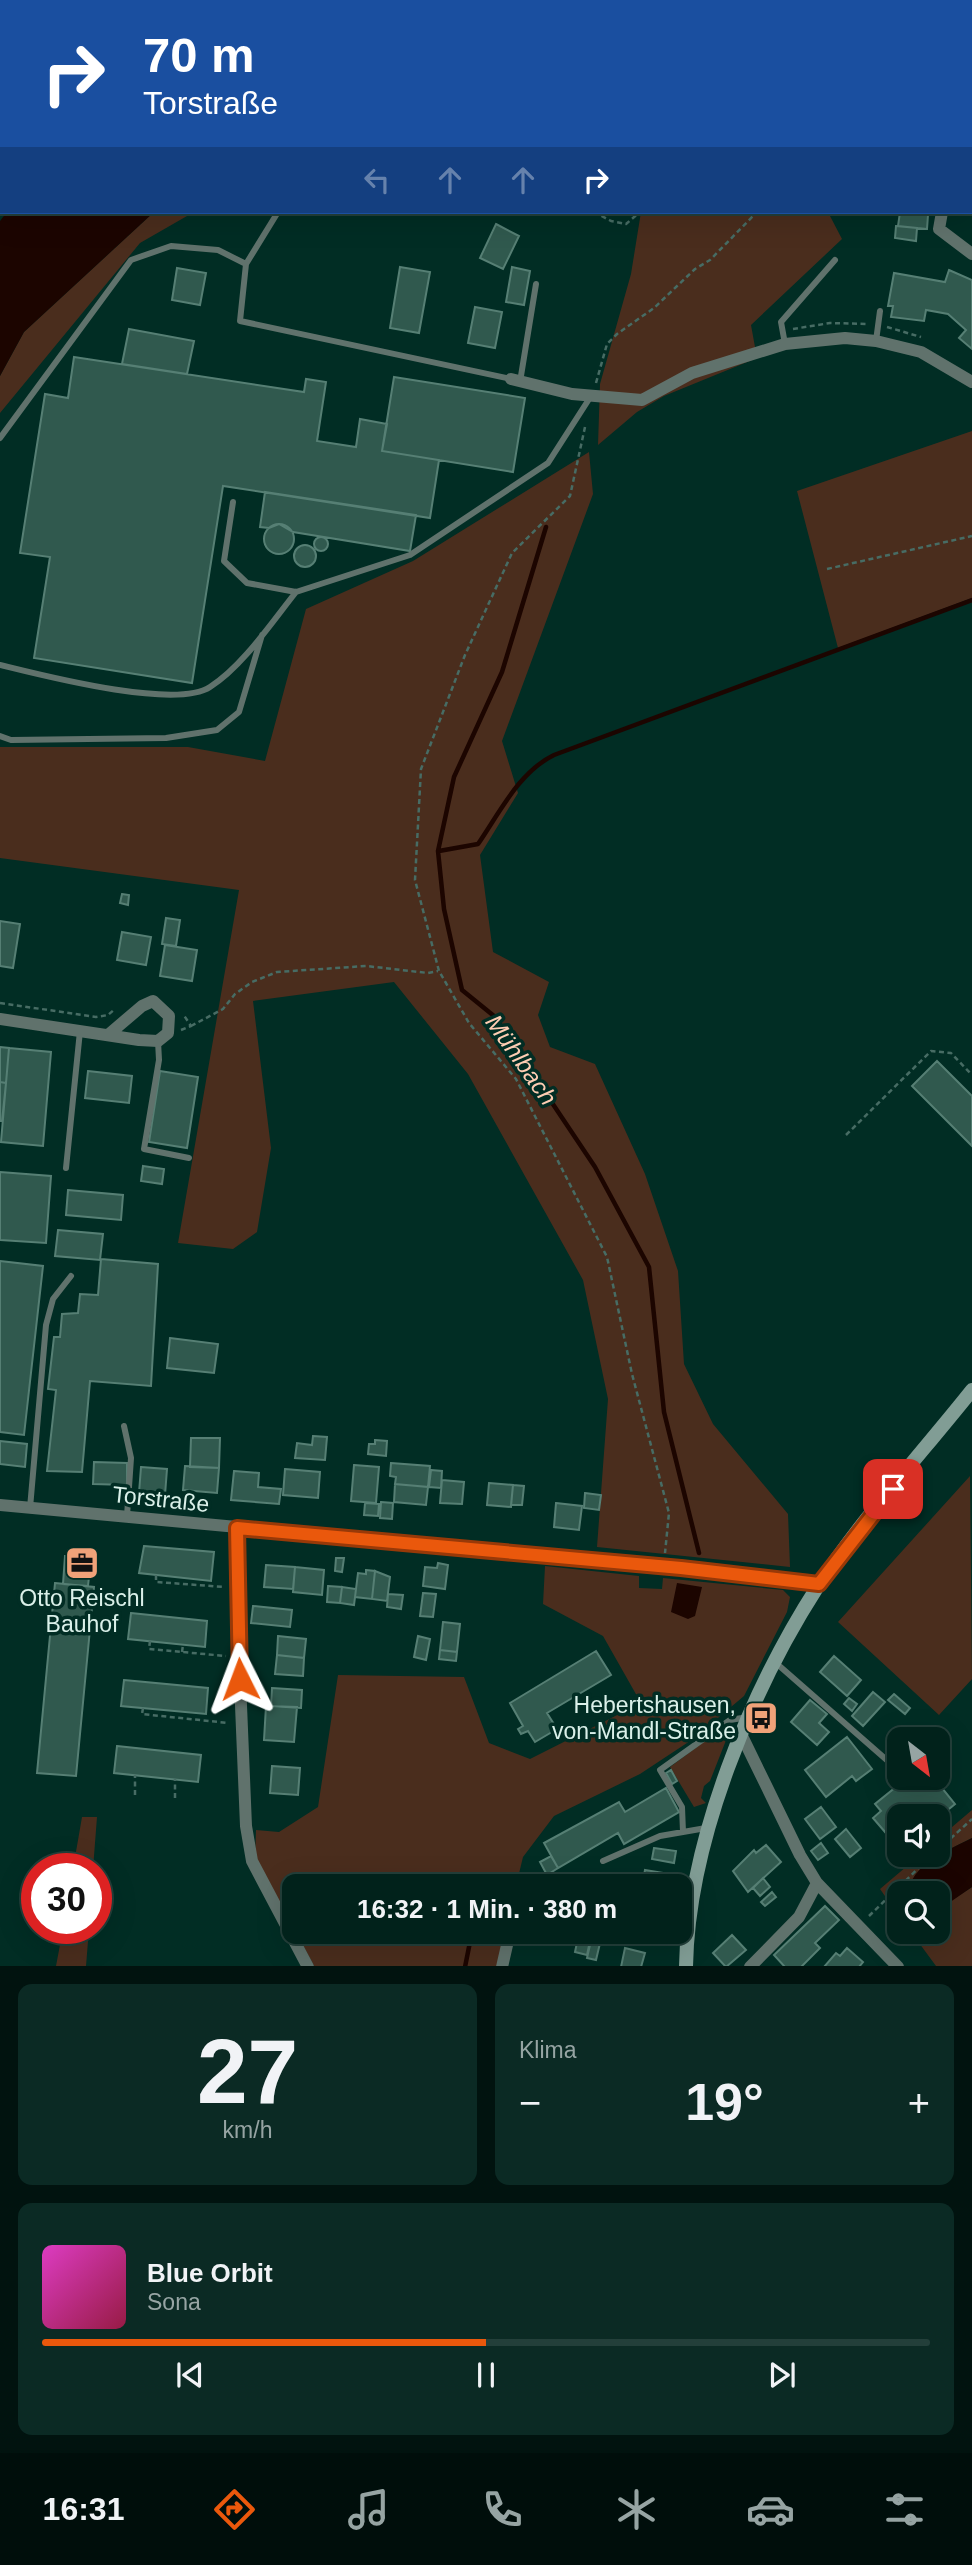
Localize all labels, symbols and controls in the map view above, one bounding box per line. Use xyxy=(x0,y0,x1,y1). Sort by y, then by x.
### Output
icon: right xyxy=(28,28,119,119)
text: 70 m xyxy=(143,28,255,82)
text: Torstraße xyxy=(143,85,278,121)
icon: left xyxy=(358,161,396,199)
icon: ahead xyxy=(431,161,469,199)
icon: ahead xyxy=(504,161,542,199)
icon: right xyxy=(577,161,615,199)
water label: Mühlbach xyxy=(481,1009,562,1110)
pin xyxy=(863,1459,923,1519)
icon: arrive xyxy=(874,1470,912,1508)
street label: Torstraße xyxy=(111,1481,211,1517)
office icon: Otto Reischl Bauhof xyxy=(63,1544,101,1582)
place label: Otto Reischl Bauhof xyxy=(19,1585,145,1637)
position arrow xyxy=(203,1642,277,1716)
place label: Hebertshausen, von-Mandl-Straße xyxy=(552,1692,736,1744)
bus stop icon: Hebertshausen, von-Mandl-Straße xyxy=(742,1699,780,1737)
north arrow xyxy=(887,1727,950,1790)
map controls xyxy=(887,1727,950,1944)
button: sound xyxy=(887,1804,950,1867)
speed limit sign: 30 xyxy=(21,1853,112,1944)
button: search xyxy=(887,1881,950,1944)
text: 16:32 · 1 Min. · 380 m xyxy=(357,1894,617,1924)
text: 27 xyxy=(197,2021,298,2122)
text: Klima xyxy=(519,2037,577,2063)
text: 19° xyxy=(685,2073,764,2131)
text: − xyxy=(519,2082,541,2124)
text: + xyxy=(908,2082,930,2124)
text: km/h xyxy=(223,2117,272,2143)
text: Blue Orbit xyxy=(147,2258,273,2288)
text: Sona xyxy=(147,2289,201,2315)
icon: previous xyxy=(171,2356,209,2394)
icon: pause xyxy=(467,2356,505,2394)
icon: next xyxy=(763,2356,801,2394)
icon: directions xyxy=(210,2485,259,2534)
icon: music xyxy=(344,2485,393,2534)
icon: phone xyxy=(478,2485,527,2534)
icon: climate xyxy=(612,2485,661,2534)
icon: car xyxy=(746,2485,795,2534)
icon: filters xyxy=(880,2485,929,2534)
text: 16:31 xyxy=(43,2491,124,2527)

